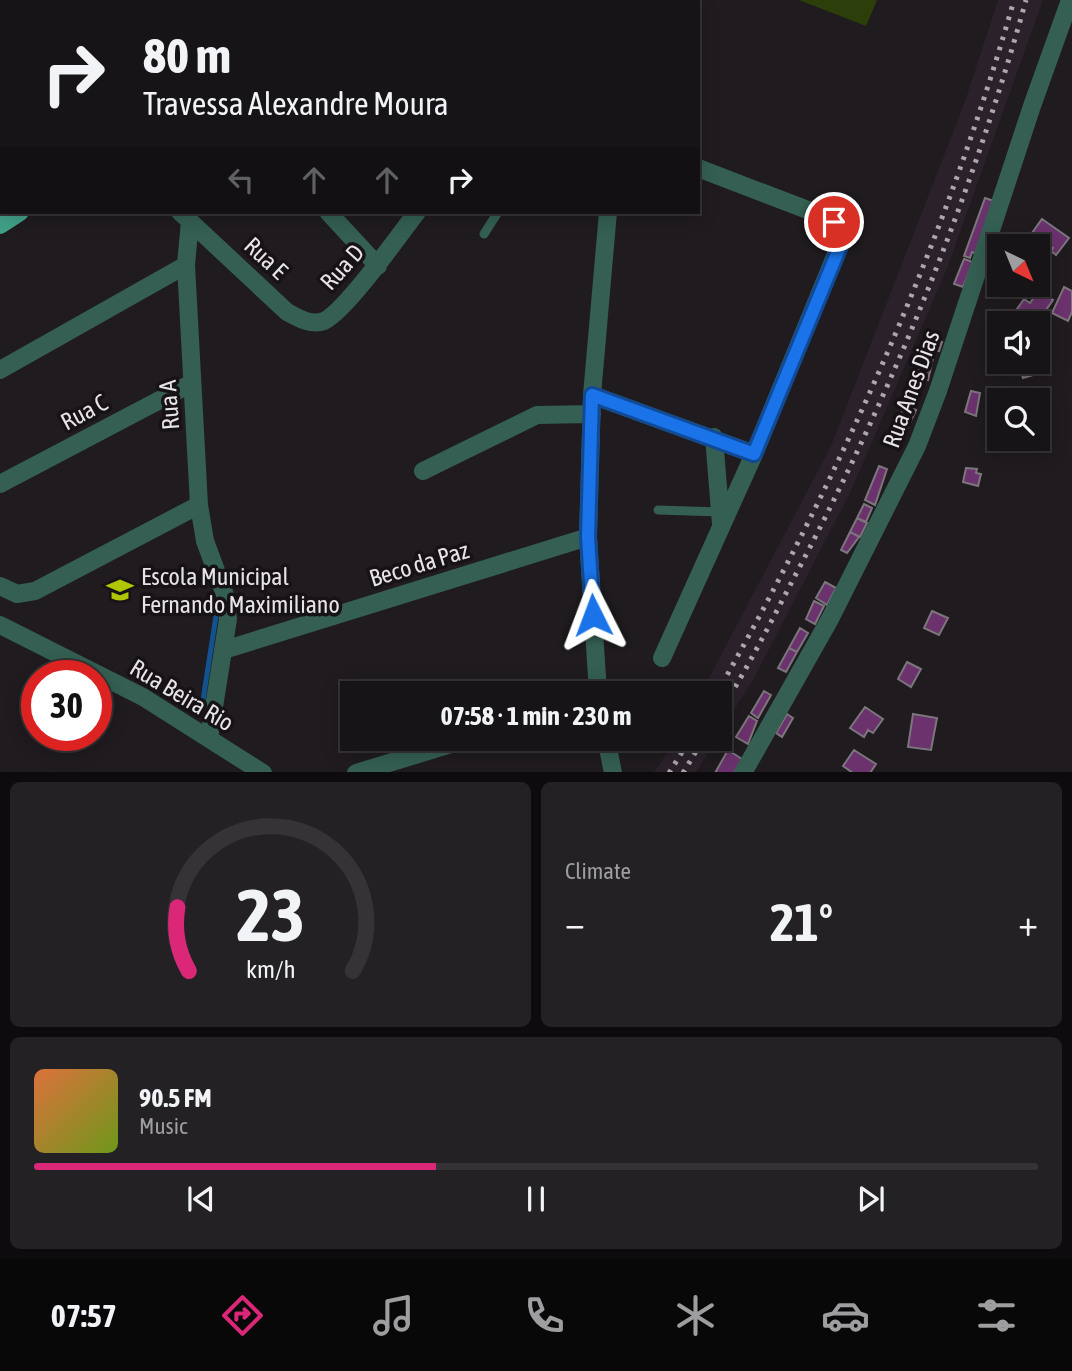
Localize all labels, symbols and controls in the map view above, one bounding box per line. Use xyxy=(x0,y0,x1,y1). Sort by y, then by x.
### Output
text: 80 m xyxy=(143,27,231,83)
icon: right xyxy=(28,28,119,119)
text: Travessa Alexandre Moura xyxy=(143,85,449,122)
icon: left xyxy=(222,161,260,199)
icon: ahead xyxy=(295,161,333,199)
icon: ahead xyxy=(368,161,406,199)
icon: right xyxy=(441,161,479,199)
pin xyxy=(804,192,864,252)
icon: arrive xyxy=(815,203,853,241)
street label: Rua E xyxy=(239,232,293,284)
north arrow xyxy=(987,234,1050,298)
map controls xyxy=(987,234,1050,451)
street label: Rua D xyxy=(315,239,369,295)
button: sound xyxy=(987,311,1050,374)
street label: Rua Anes Dias xyxy=(877,327,945,451)
street label: Rua A xyxy=(154,379,184,431)
button: search xyxy=(987,388,1050,451)
street label: Rua C xyxy=(56,389,112,435)
street label: Beco da Paz xyxy=(366,536,472,592)
place label: Escola Municipal Fernando Maximiliano xyxy=(141,563,340,618)
school or university icon: Escola Municipal Fernando Maximiliano xyxy=(105,575,135,605)
position arrow xyxy=(556,578,630,652)
street label: Rua Beira Rio xyxy=(125,654,239,736)
speed limit sign: 30 xyxy=(21,660,112,751)
text: 07:58 · 1 min · 230 m xyxy=(441,701,631,731)
text: Climate xyxy=(565,858,631,884)
text: 23 xyxy=(236,873,305,956)
text: 21° xyxy=(770,892,833,952)
text: − xyxy=(565,901,585,944)
text: + xyxy=(1018,901,1038,944)
text: km/h xyxy=(246,954,295,982)
text: 90.5 FM xyxy=(139,1083,212,1113)
text: Music xyxy=(139,1113,187,1139)
icon: previous xyxy=(182,1180,220,1218)
icon: pause xyxy=(517,1180,555,1218)
icon: next xyxy=(852,1180,890,1218)
icon: directions xyxy=(218,1291,267,1340)
icon: music xyxy=(369,1291,418,1340)
icon: phone xyxy=(520,1291,569,1340)
icon: climate xyxy=(671,1291,720,1340)
icon: car xyxy=(821,1291,870,1340)
icon: filters xyxy=(972,1291,1021,1340)
text: 07:57 xyxy=(51,1297,117,1334)

